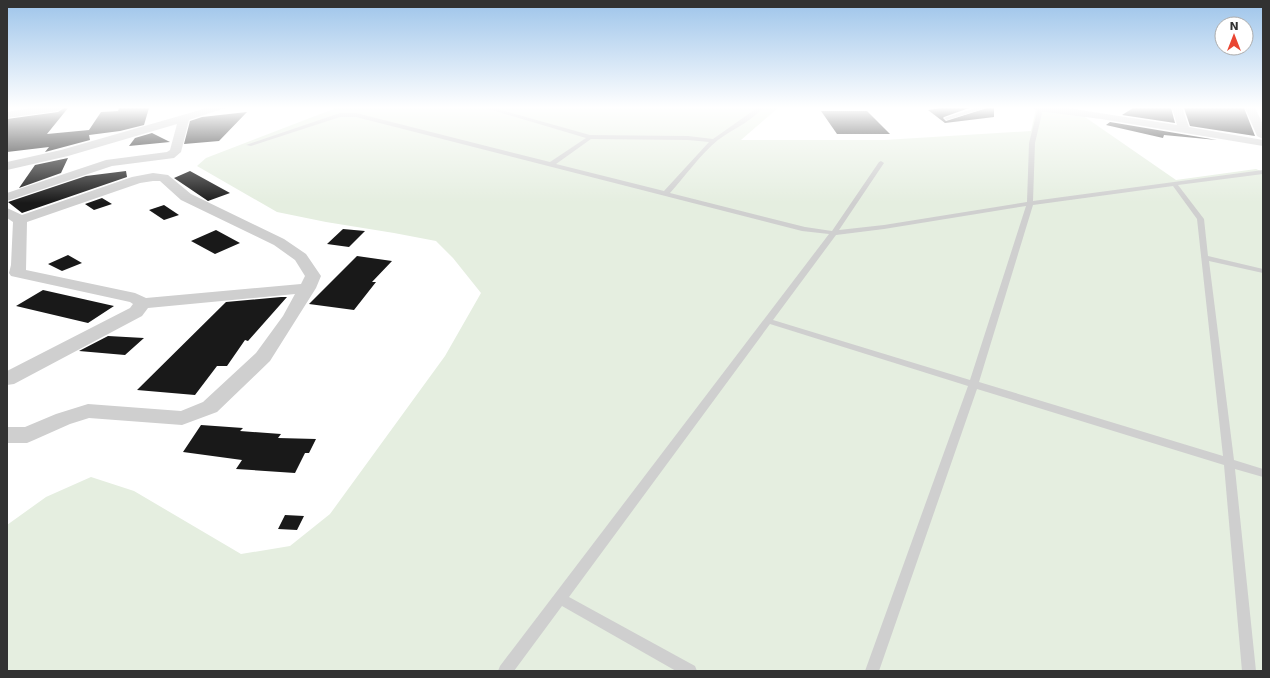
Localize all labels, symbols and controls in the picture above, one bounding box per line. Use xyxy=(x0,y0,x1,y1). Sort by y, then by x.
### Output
north arrow xyxy=(1214,16,1254,56)
text: N xyxy=(1229,20,1239,33)

